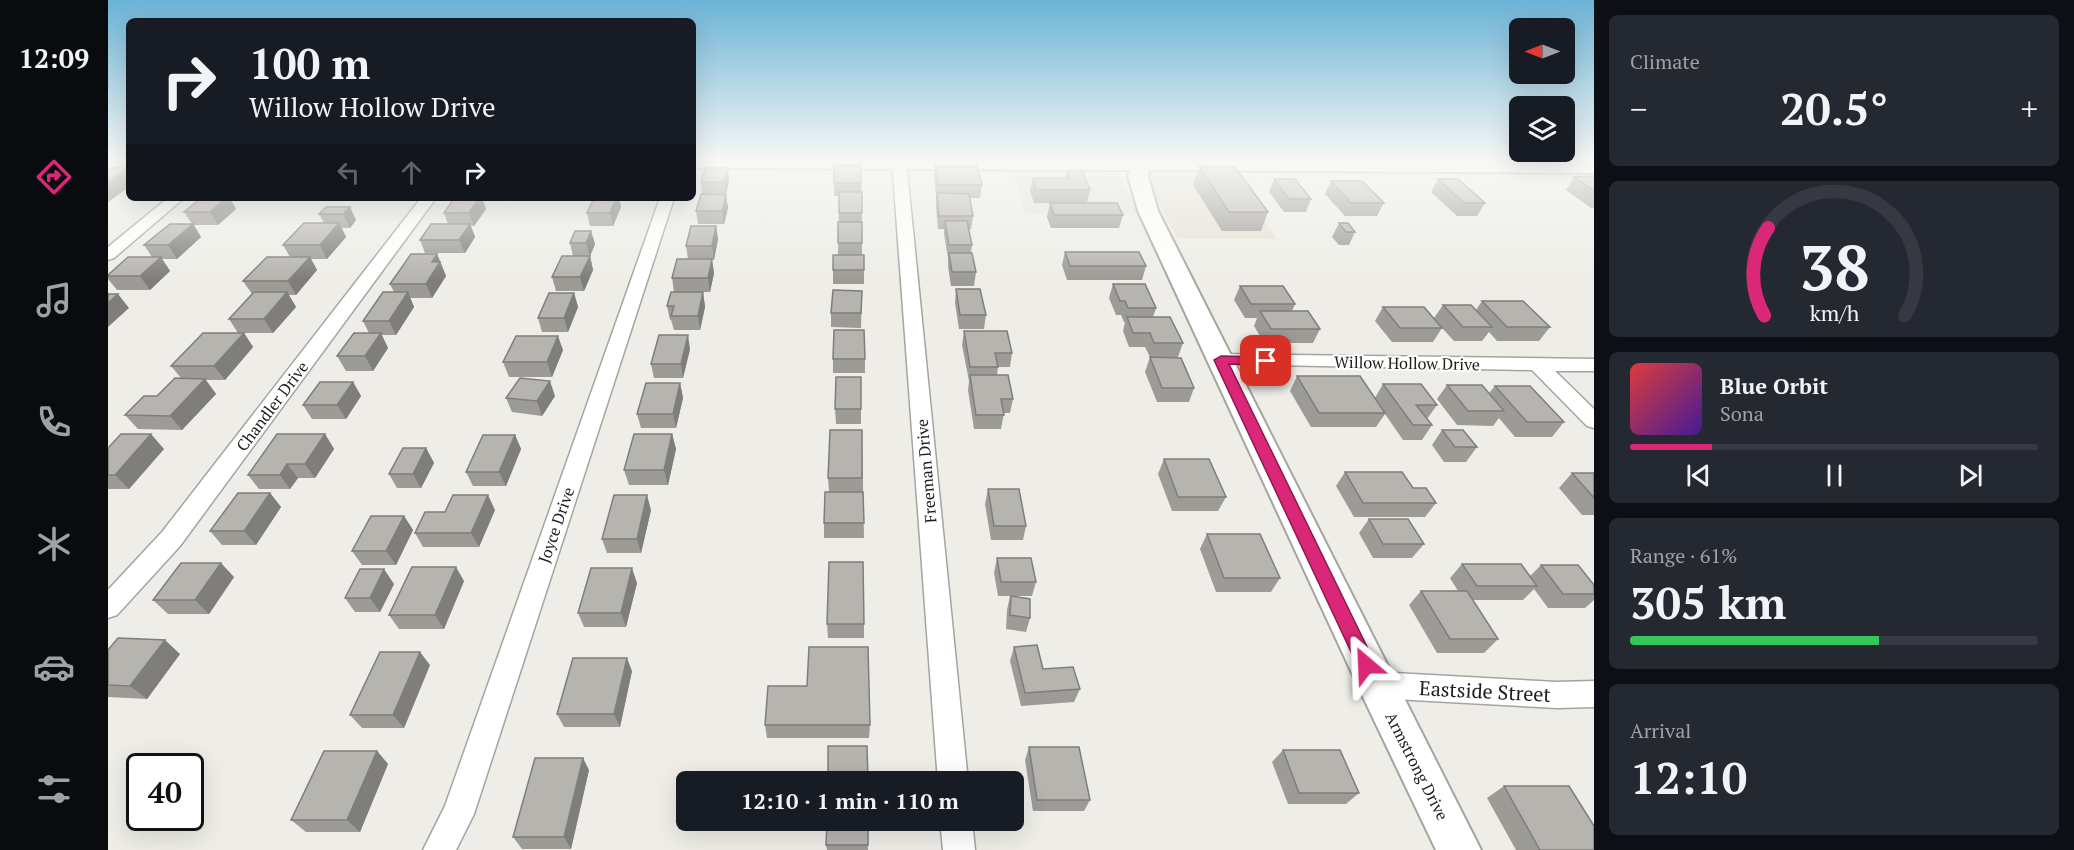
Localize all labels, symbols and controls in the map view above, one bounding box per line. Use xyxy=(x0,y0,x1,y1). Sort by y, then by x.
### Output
north arrow xyxy=(1509,18,1575,84)
map controls xyxy=(1509,18,1575,162)
text: 100 m xyxy=(249,35,370,91)
text: 12:09 xyxy=(19,40,89,76)
icon: right xyxy=(150,42,228,120)
text: Climate xyxy=(1630,48,1700,75)
text: 20.5° xyxy=(1780,78,1888,138)
text: − xyxy=(1630,87,1648,130)
text: + xyxy=(2020,87,2038,130)
text: Willow Hollow Drive xyxy=(249,89,495,125)
button: layers xyxy=(1509,96,1575,162)
icon: directions xyxy=(33,156,75,198)
icon: left xyxy=(332,156,365,189)
icon: ahead xyxy=(395,156,428,189)
icon: right xyxy=(458,156,491,189)
text: 38 xyxy=(1799,225,1869,308)
icon: music xyxy=(33,279,75,321)
text: km/h xyxy=(1809,299,1859,327)
pin xyxy=(1240,335,1291,386)
icon: arrive xyxy=(1249,344,1282,377)
street label: Willow Hollow Drive xyxy=(1334,351,1480,375)
street label: Chandler Drive xyxy=(231,357,313,455)
text: Blue Orbit xyxy=(1720,371,1828,400)
text: Sona xyxy=(1720,400,1764,427)
icon: phone xyxy=(33,401,75,443)
street label: Freeman Drive xyxy=(910,418,942,524)
icon: previous xyxy=(1682,459,1715,492)
icon: pause xyxy=(1818,459,1851,492)
icon: next xyxy=(1954,459,1987,492)
street label: Joyce Drive xyxy=(533,484,579,566)
icon: climate xyxy=(33,523,75,565)
text: Range · 61% xyxy=(1630,542,1737,569)
text: 305 km xyxy=(1630,572,1786,632)
position arrow xyxy=(1334,633,1398,697)
icon: car xyxy=(33,646,75,688)
street label: Eastside Street xyxy=(1418,674,1552,708)
street label: Armstrong Drive xyxy=(1380,708,1454,824)
text: Arrival xyxy=(1630,717,1691,744)
text: 12:10 xyxy=(1630,747,1747,807)
speed limit sign: 40 xyxy=(126,753,204,831)
icon: filters xyxy=(33,768,75,810)
text: 12:10 · 1 min · 110 m xyxy=(741,786,959,815)

